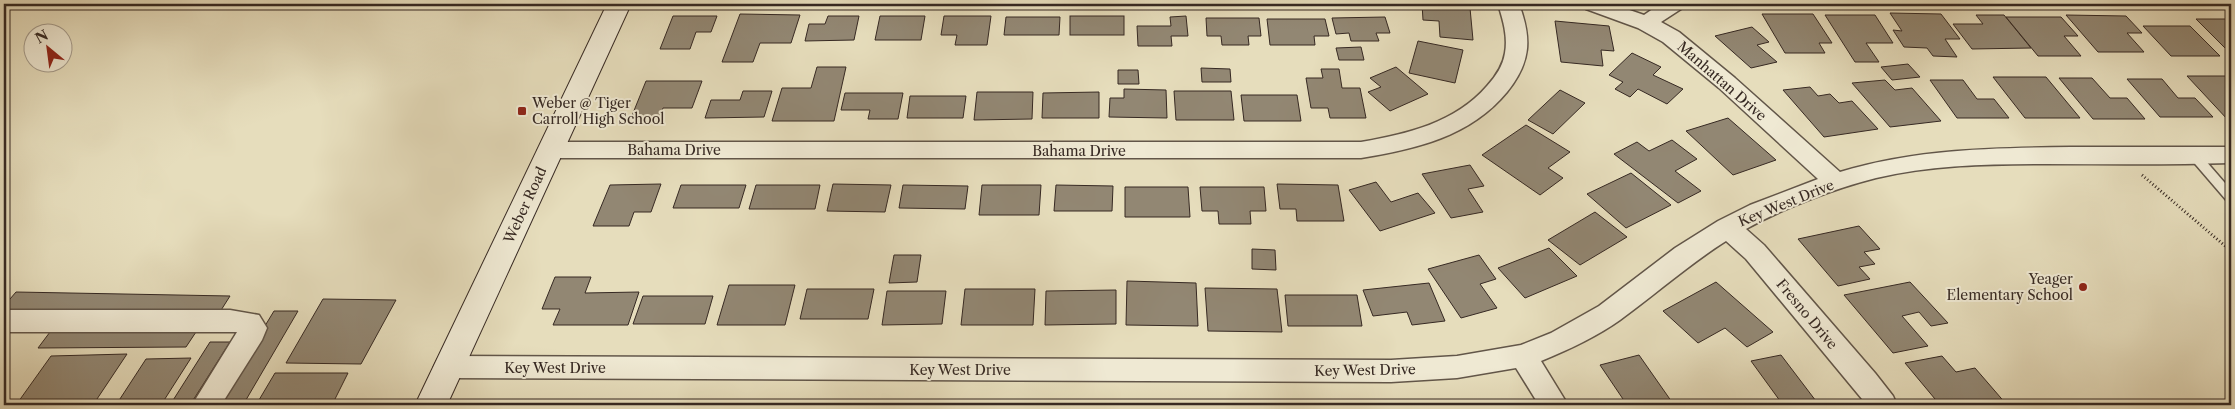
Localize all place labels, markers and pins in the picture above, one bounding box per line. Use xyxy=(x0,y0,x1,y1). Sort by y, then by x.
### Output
place label: Weber @ Tiger Carroll High School xyxy=(531,94,664,128)
marker: Weber @ Tiger Carroll High School xyxy=(516,105,528,117)
place label: Yeager Elementary School xyxy=(1947,270,2073,304)
marker: Yeager Elementary School xyxy=(2077,281,2089,293)

